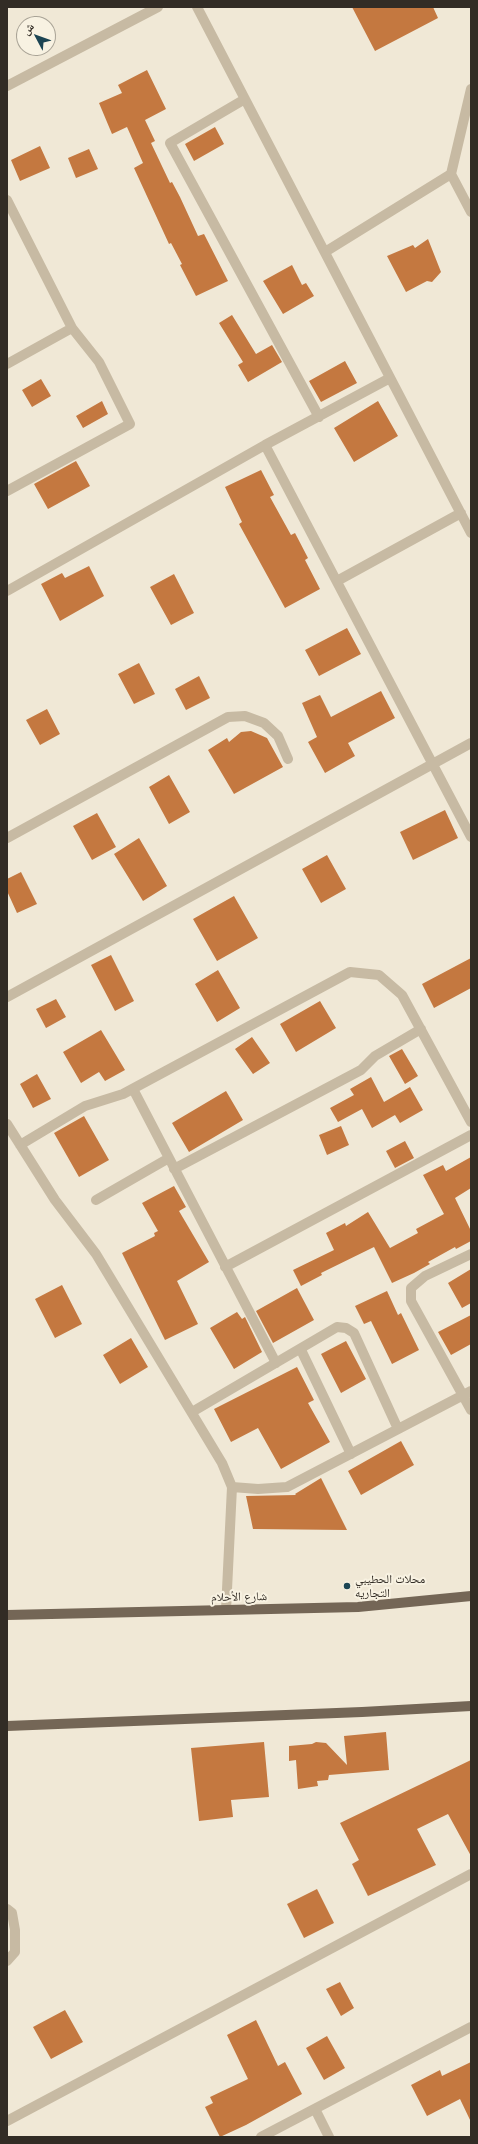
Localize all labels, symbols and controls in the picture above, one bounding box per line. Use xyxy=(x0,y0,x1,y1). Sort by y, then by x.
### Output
north arrow xyxy=(16,16,56,56)
text: ش xyxy=(19,20,37,38)
place label: محلات الحطيبي التجاريه xyxy=(355,1572,425,1600)
marker: محلات الحطيبي التجاريه xyxy=(342,1581,352,1591)
street label: شارع الأحلام xyxy=(211,1589,267,1605)

